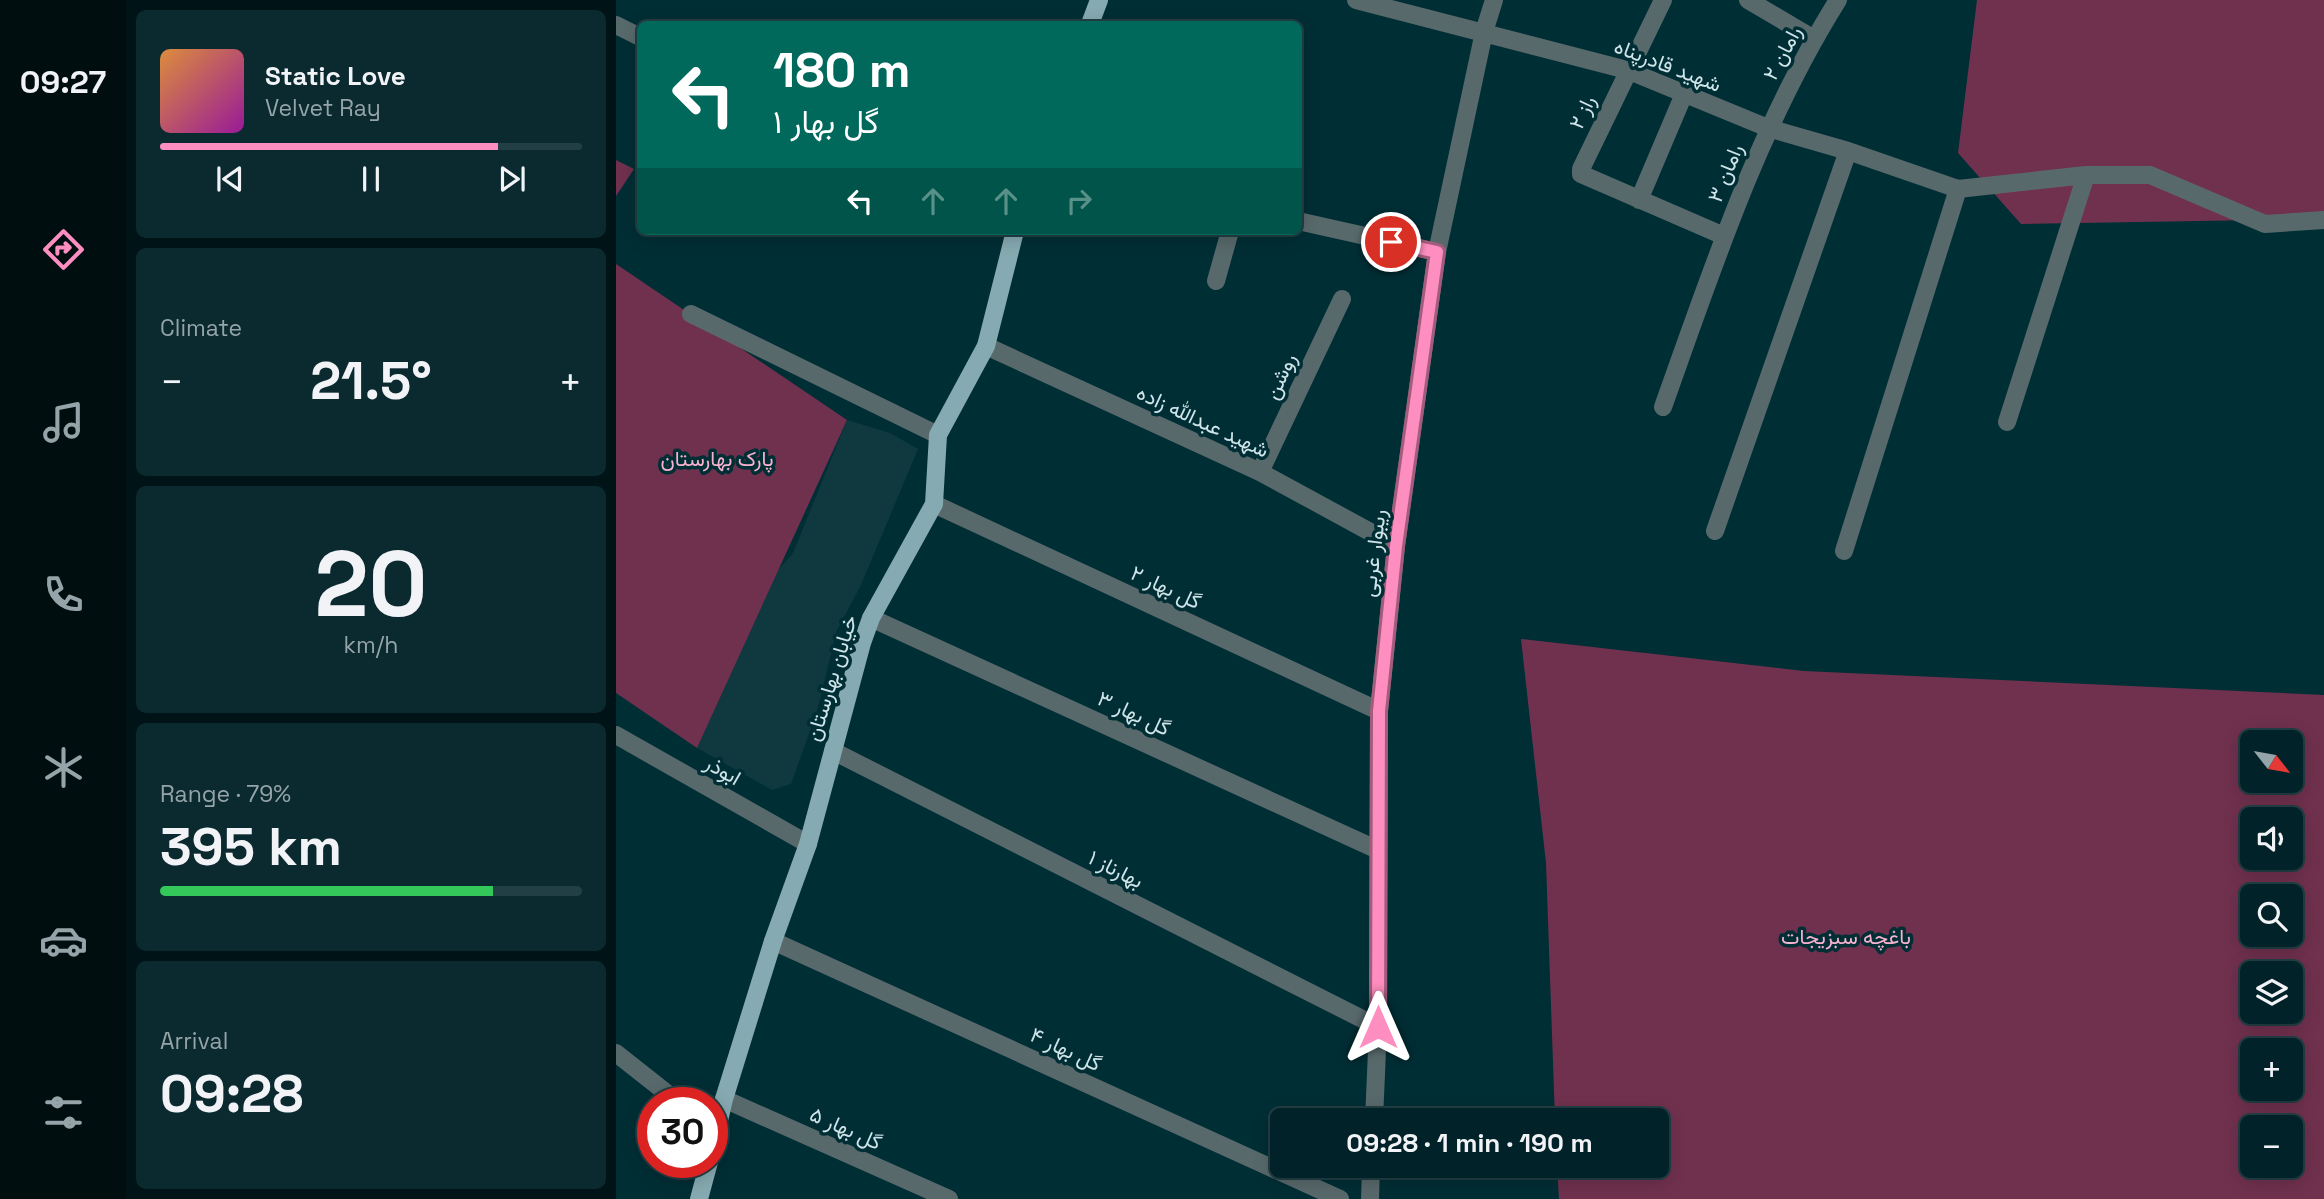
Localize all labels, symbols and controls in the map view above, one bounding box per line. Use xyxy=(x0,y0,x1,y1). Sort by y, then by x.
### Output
street label: رامان ۲ xyxy=(1756,21,1808,85)
street label: شهید قادرپناه xyxy=(1610,32,1725,99)
text: 180 m xyxy=(773,39,911,101)
icon: left xyxy=(658,49,749,140)
text: Static Love xyxy=(265,59,406,93)
text: 09:27 xyxy=(20,62,106,102)
street label: راز ۲ xyxy=(1563,91,1601,133)
text: Velvet Ray xyxy=(265,93,381,123)
text: گل بهار ۱ xyxy=(773,102,879,142)
street label: رامان ۳ xyxy=(1701,140,1749,206)
icon: previous xyxy=(211,160,249,198)
icon: pause xyxy=(352,160,390,198)
icon: next xyxy=(493,160,531,198)
icon: left xyxy=(841,182,879,220)
icon: ahead xyxy=(914,182,952,220)
icon: ahead xyxy=(987,182,1025,220)
icon: right xyxy=(1060,182,1098,220)
pin xyxy=(1361,212,1421,272)
icon: arrive xyxy=(1372,223,1410,261)
icon: directions xyxy=(39,225,88,274)
text: Climate xyxy=(160,313,242,343)
text: 21.5° xyxy=(310,348,432,414)
street label: روشن xyxy=(1258,349,1302,403)
text: − xyxy=(160,358,184,406)
text: + xyxy=(558,358,582,406)
street label: شهید عبدالله زاده xyxy=(1133,379,1273,463)
icon: music xyxy=(39,398,88,447)
park label: پارک بهارستان xyxy=(660,445,774,473)
street label: ریبوار غربی xyxy=(1354,508,1392,598)
text: 20 xyxy=(314,526,428,643)
street label: گل بهار ۲ xyxy=(1127,559,1205,615)
icon: phone xyxy=(39,570,88,619)
street label: خیابان بهارستان xyxy=(799,612,863,744)
text: km/h xyxy=(344,630,398,660)
street label: گل بهار ۳ xyxy=(1093,684,1175,742)
north arrow xyxy=(2240,730,2303,793)
map controls xyxy=(2240,730,2303,1178)
icon: climate xyxy=(39,743,88,792)
street label: ابوذر xyxy=(699,748,746,791)
text: Range · 79% xyxy=(160,779,291,809)
button: sound xyxy=(2240,807,2303,870)
text: 395 km xyxy=(160,814,342,880)
street label: بهارناز ۱ xyxy=(1084,844,1148,894)
button: search xyxy=(2240,884,2303,947)
icon: car xyxy=(39,916,88,965)
park label: باغچه سبزیجات xyxy=(1781,923,1911,951)
button: layers xyxy=(2240,961,2303,1024)
position arrow xyxy=(1341,990,1415,1064)
street label: گل بهار ۴ xyxy=(1026,1021,1106,1077)
text: Arrival xyxy=(160,1026,228,1056)
button: + xyxy=(2240,1038,2303,1101)
text: 09:28 xyxy=(160,1061,303,1127)
speed limit sign: 30 xyxy=(637,1087,728,1178)
icon: filters xyxy=(39,1088,88,1137)
street label: گل بهار ۵ xyxy=(806,1100,886,1156)
button: − xyxy=(2240,1115,2303,1178)
text: 09:28 · 1 min · 190 m xyxy=(1346,1126,1593,1160)

